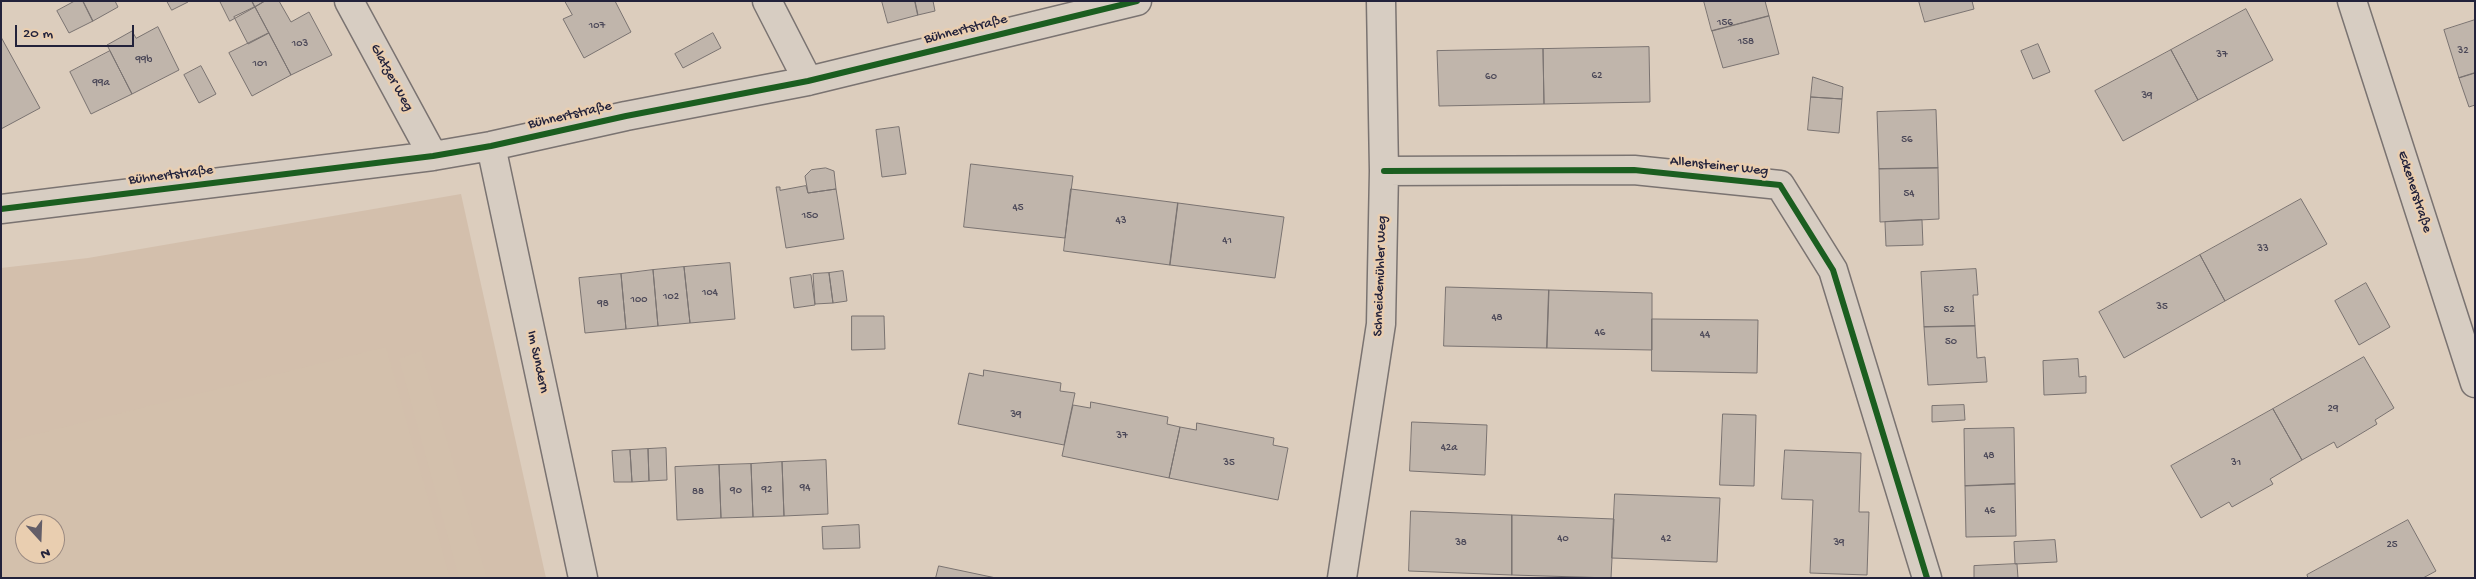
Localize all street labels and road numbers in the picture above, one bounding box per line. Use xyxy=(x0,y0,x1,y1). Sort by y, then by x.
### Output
street label: Bühnertstraße xyxy=(923,12,1009,48)
street label: Glatzer Weg xyxy=(366,41,416,115)
street label: Bühnertstraße xyxy=(527,98,613,134)
street label: Eckenerstraße xyxy=(2393,149,2435,235)
street label: Allensteiner Weg xyxy=(1669,153,1769,181)
street label: Bühnertstraße xyxy=(128,162,214,190)
street label: Schneidemühler Weg xyxy=(1370,215,1392,337)
street label: Im Sundern xyxy=(522,329,552,395)

